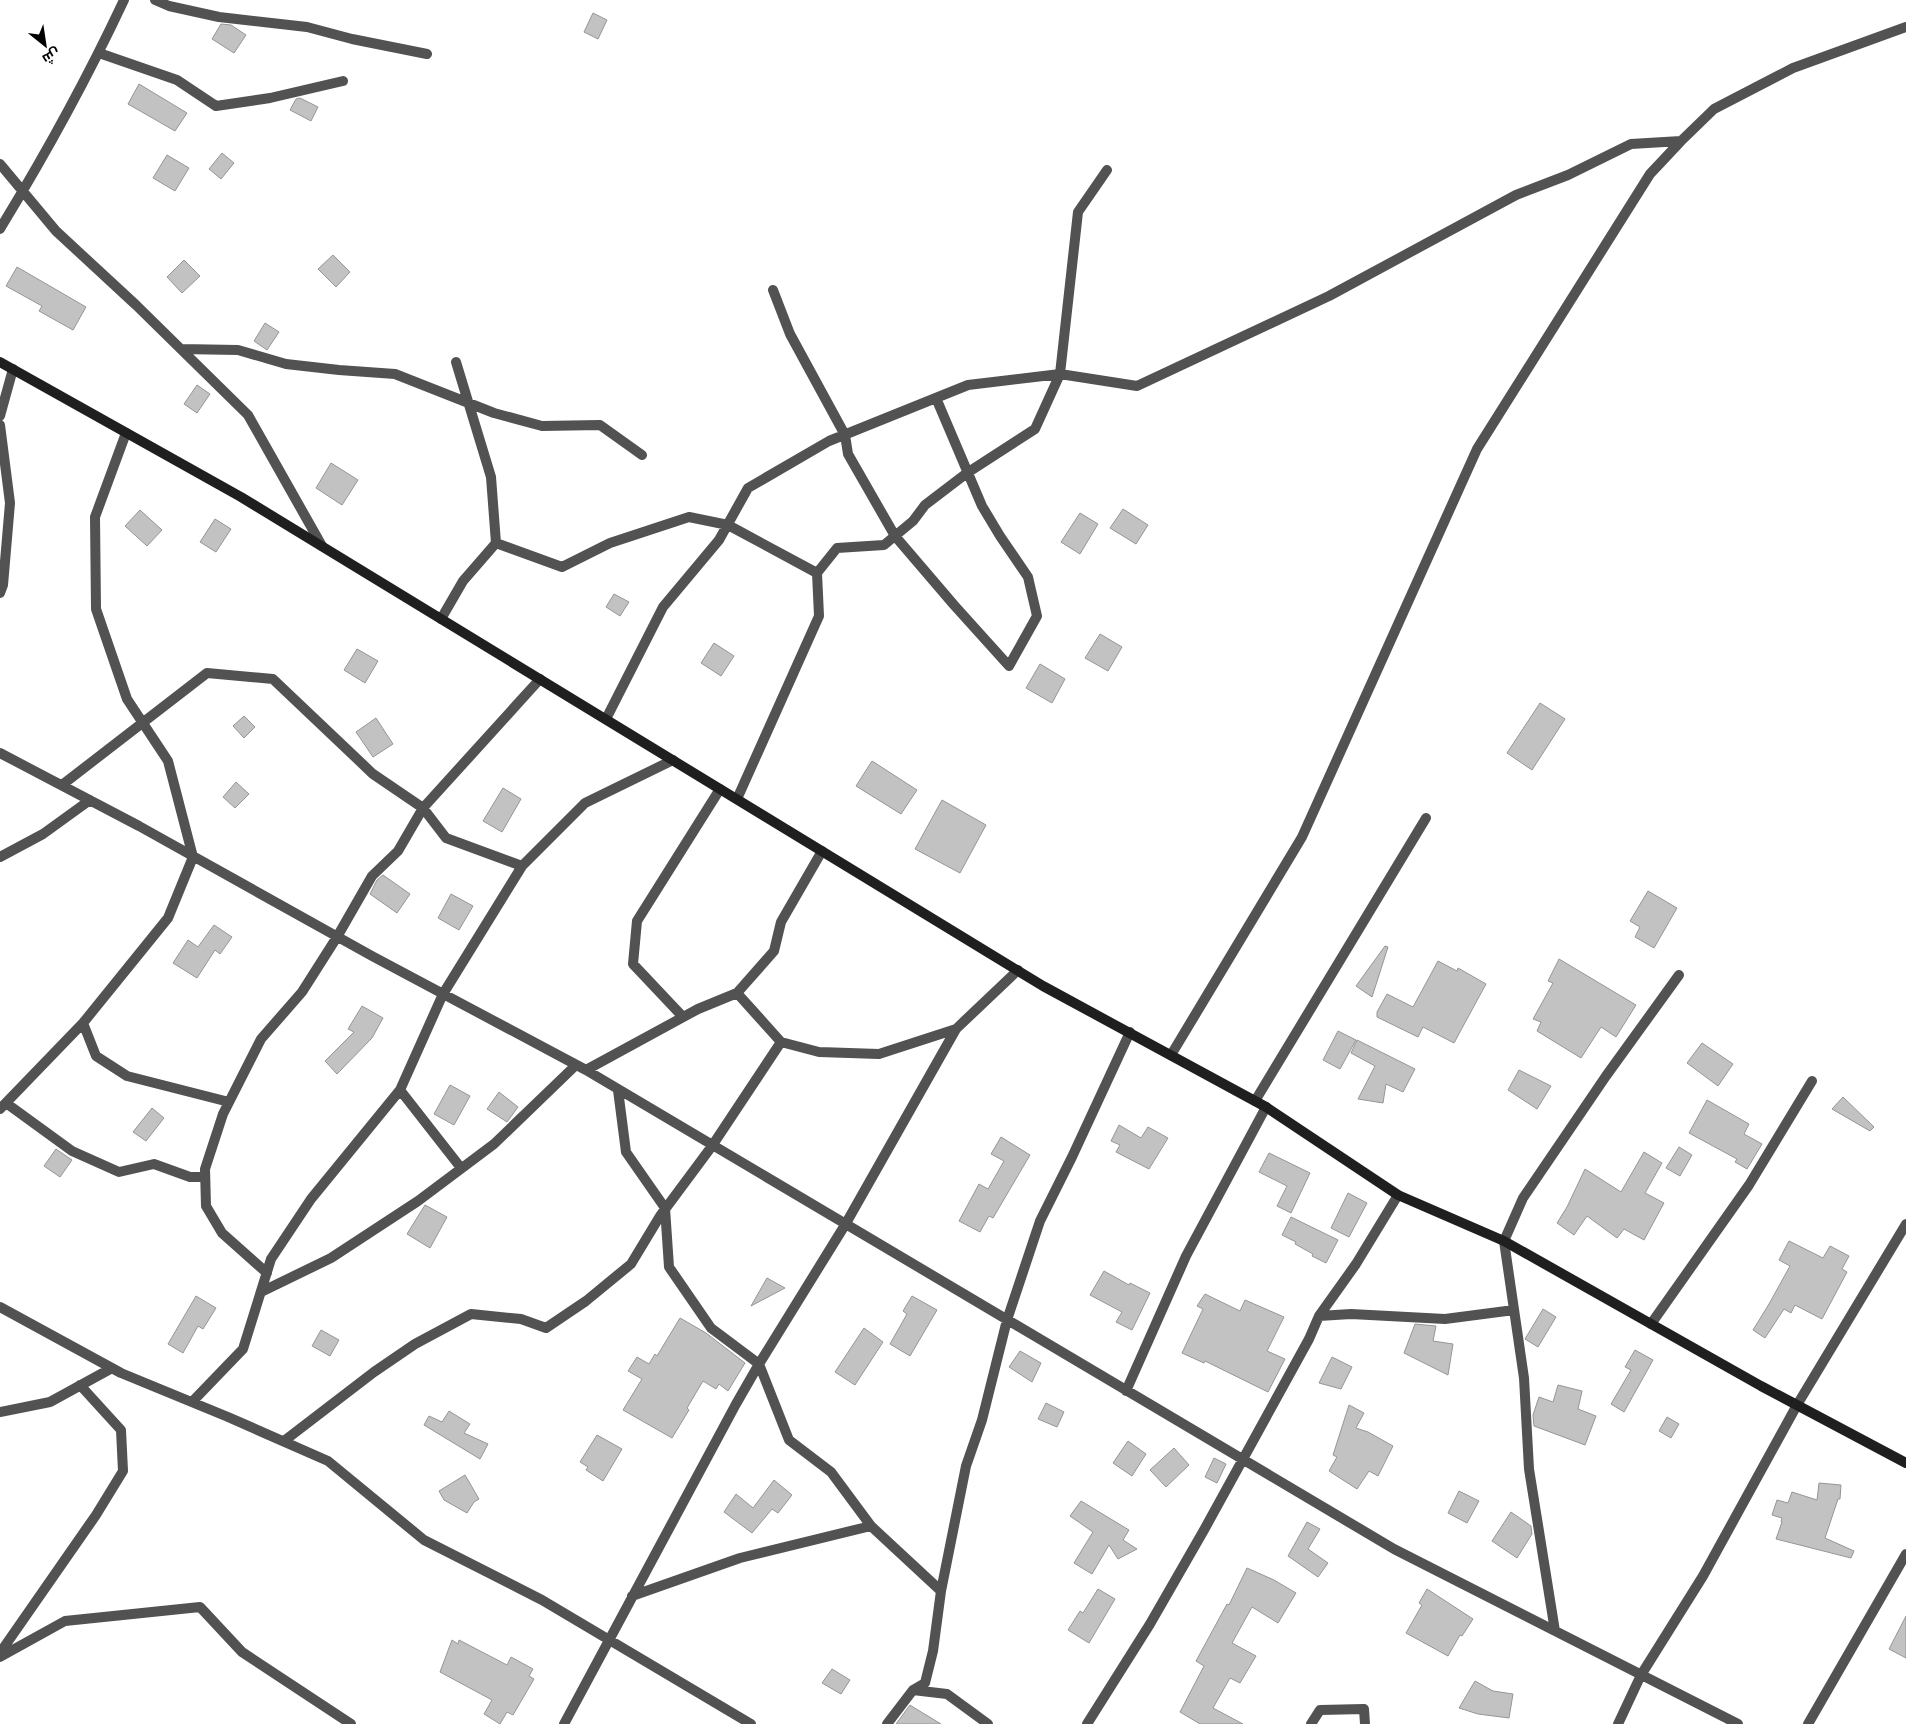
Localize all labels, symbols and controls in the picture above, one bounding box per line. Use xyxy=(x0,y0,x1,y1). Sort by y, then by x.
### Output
north arrow xyxy=(20,20,70,70)
text: ش xyxy=(38,42,64,69)

